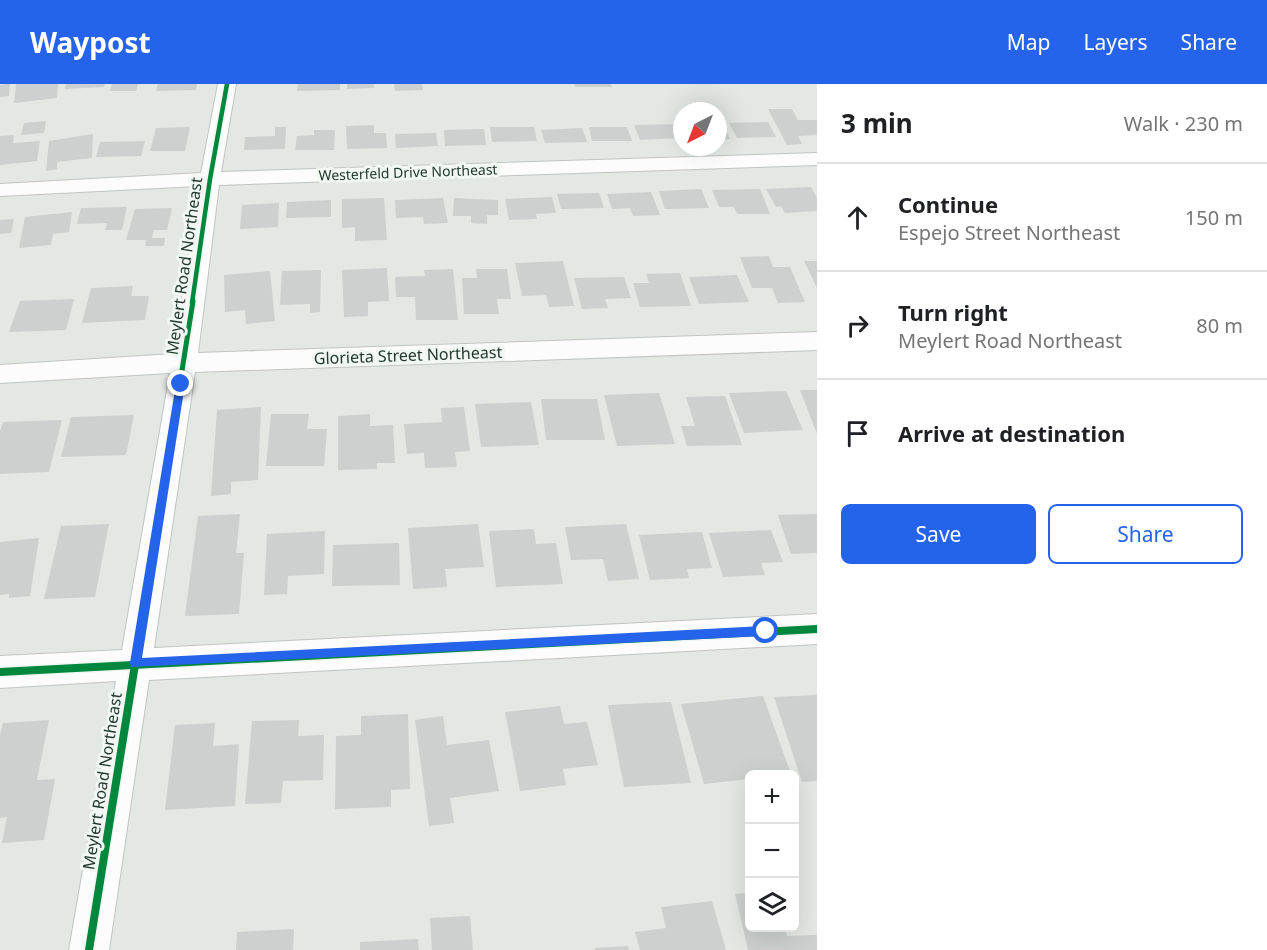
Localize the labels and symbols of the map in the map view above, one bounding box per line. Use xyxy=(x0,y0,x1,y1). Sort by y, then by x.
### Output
north arrow xyxy=(673,102,727,156)
street label: Westerfeld Drive Northeast xyxy=(318,159,498,185)
street label: Meylert Road Northeast xyxy=(161,176,207,356)
street label: Glorieta Street Northeast xyxy=(313,341,503,369)
route end xyxy=(167,370,193,396)
route start xyxy=(752,617,778,643)
street label: Meylert Road Northeast xyxy=(77,691,127,871)

